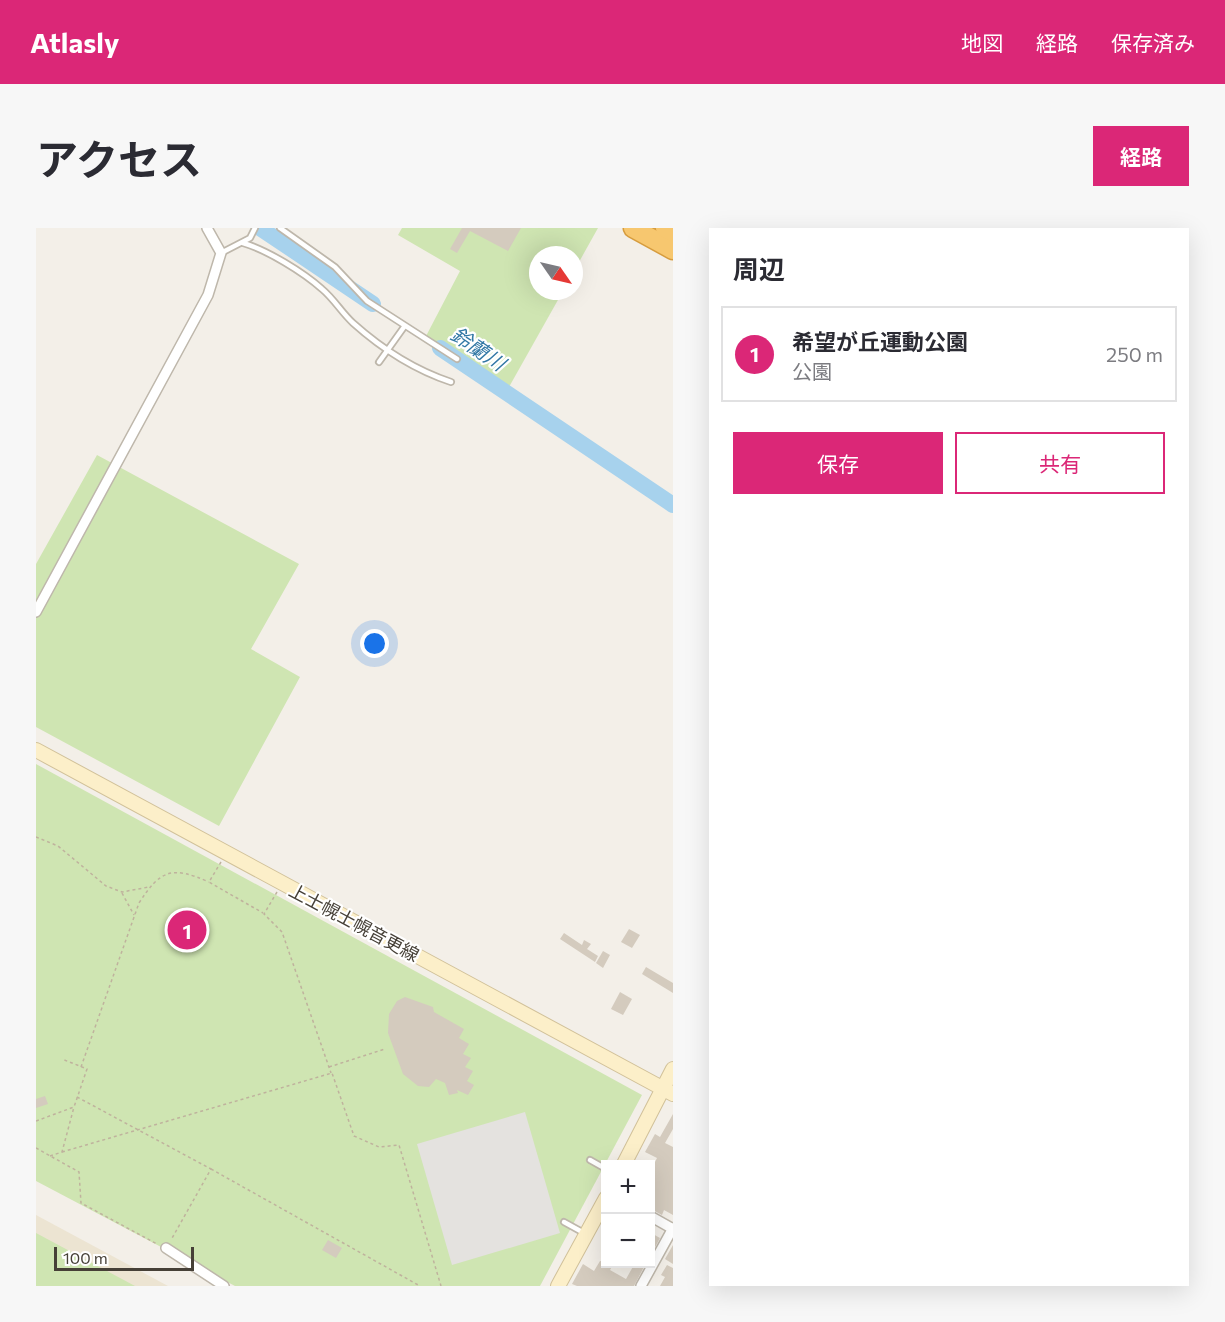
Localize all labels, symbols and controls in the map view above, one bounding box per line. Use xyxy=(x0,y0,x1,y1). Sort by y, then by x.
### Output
text: Atlasly xyxy=(30,25,119,59)
text: 地図 xyxy=(961,30,1003,55)
text: 経路 xyxy=(1036,30,1078,55)
text: 保存済み xyxy=(1111,30,1195,55)
button: 経路 xyxy=(1093,126,1189,186)
text: アクセス xyxy=(36,132,202,184)
north arrow xyxy=(529,246,583,300)
text: 周辺 xyxy=(733,253,785,284)
water label: 鈴蘭川 xyxy=(447,321,512,376)
text: 希望が丘運動公園 xyxy=(792,328,968,355)
text: 1 xyxy=(750,342,759,366)
text: 250 m xyxy=(1106,342,1163,366)
text: 公園 xyxy=(792,359,832,383)
button: 保存 xyxy=(733,432,943,494)
button: 共有 xyxy=(955,432,1165,494)
your location xyxy=(360,629,389,658)
street label: 上士幌士幌音更線 xyxy=(286,879,423,966)
pin: 1 xyxy=(168,908,206,952)
map controls xyxy=(601,1160,655,1268)
button: + xyxy=(601,1160,655,1214)
button: − xyxy=(601,1214,655,1268)
scale bar xyxy=(54,1244,194,1272)
text: 100 m xyxy=(63,1248,108,1267)

